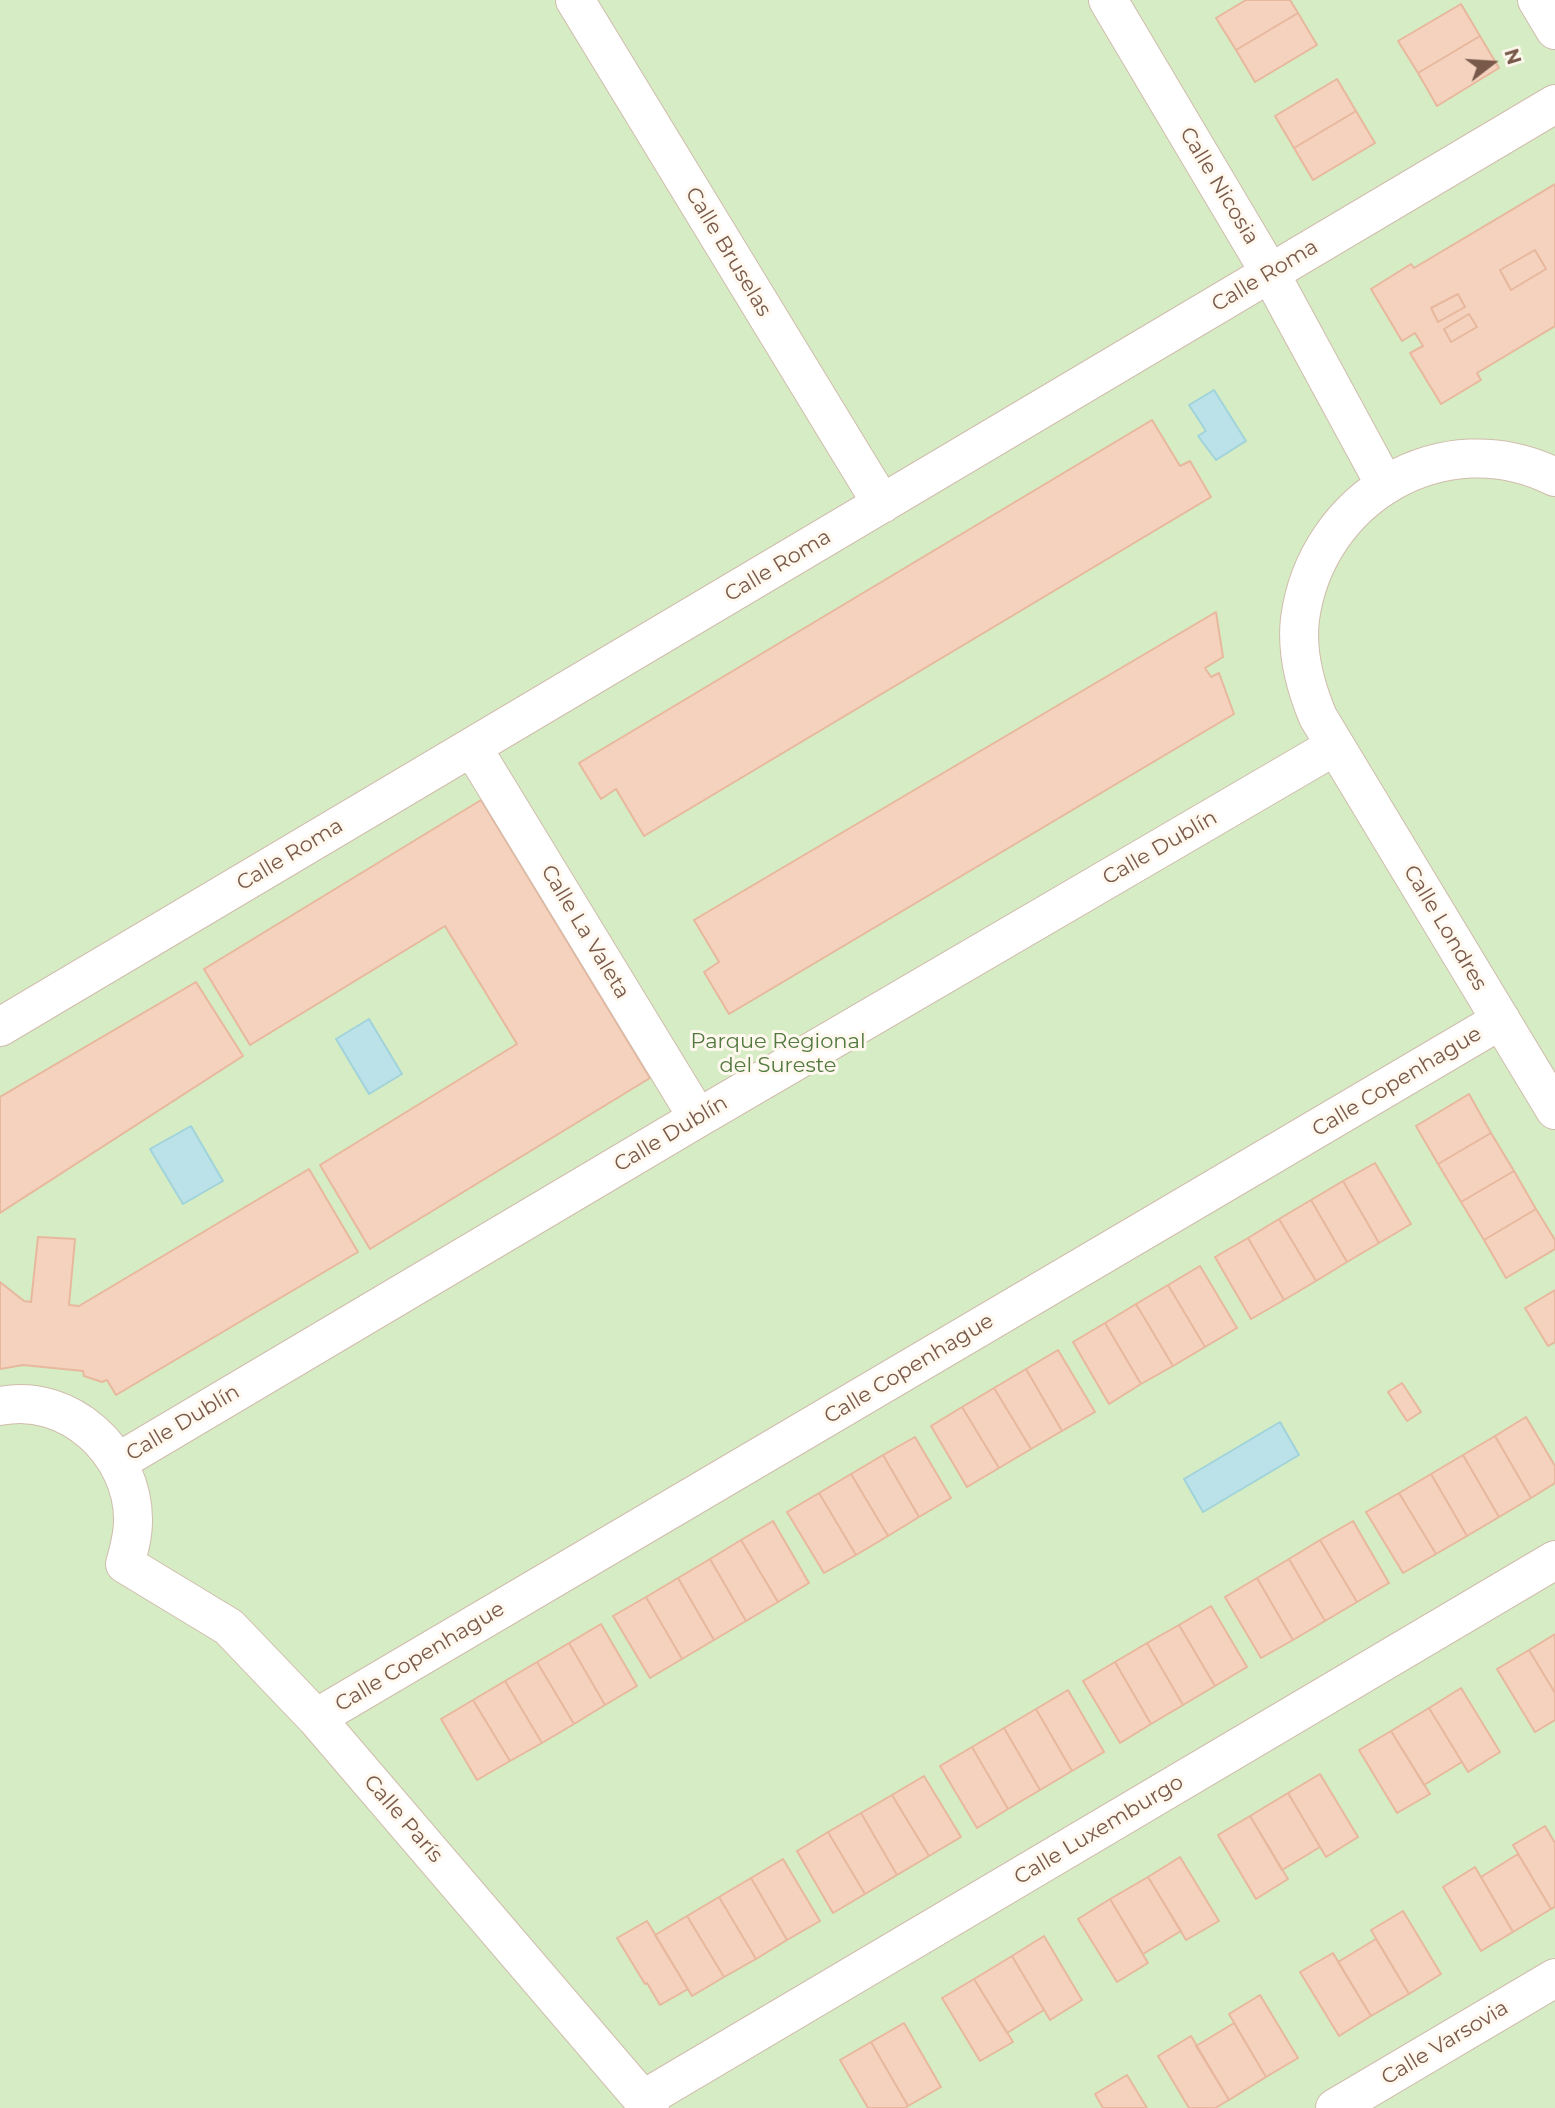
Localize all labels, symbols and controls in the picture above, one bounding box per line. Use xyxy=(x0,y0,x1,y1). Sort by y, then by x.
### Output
north arrow xyxy=(1457,28,1527,98)
text: N xyxy=(1499,46,1526,67)
street label: Calle Nicosia xyxy=(1174,123,1264,249)
street label: Calle Bruselas xyxy=(680,183,776,321)
street label: Calle Roma xyxy=(1207,234,1323,318)
street label: Calle Roma xyxy=(720,524,836,608)
street label: Calle Dublín xyxy=(1098,805,1222,891)
street label: Calle Roma xyxy=(232,813,348,897)
street label: Calle La Valeta xyxy=(535,861,635,1003)
street label: Calle Londres xyxy=(1398,861,1492,995)
street label: Calle Copenhague xyxy=(1308,1021,1486,1143)
park label: Parque Regional del Sureste xyxy=(690,1029,866,1079)
street label: Calle Dublín xyxy=(610,1090,732,1178)
street label: Calle Copenhague xyxy=(820,1308,998,1430)
street label: Calle Dublín xyxy=(122,1379,244,1467)
street label: Calle Copenhague xyxy=(331,1596,509,1718)
street label: Calle París xyxy=(358,1770,448,1868)
street label: Calle Luxemburgo xyxy=(1010,1770,1188,1890)
street label: Calle Varsovia xyxy=(1377,1995,1513,2091)

